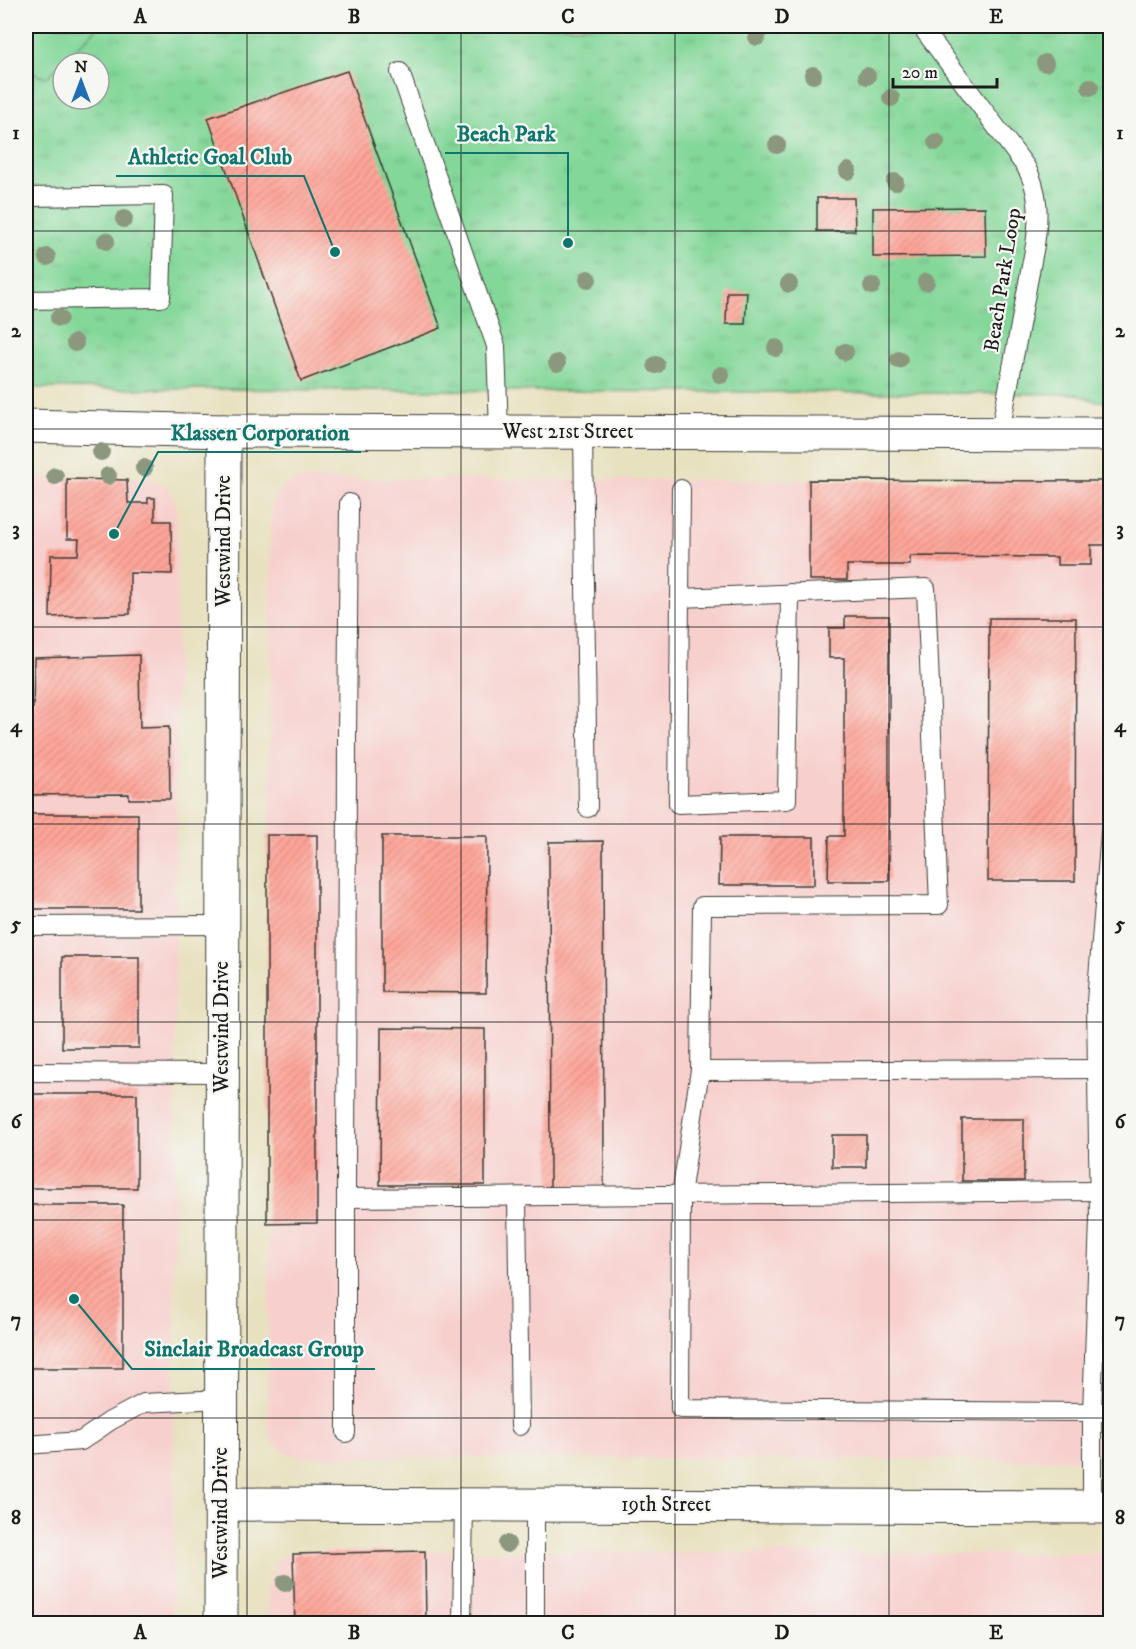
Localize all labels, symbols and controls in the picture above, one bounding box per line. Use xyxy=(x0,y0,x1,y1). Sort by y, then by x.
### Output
text: A xyxy=(133,5,148,30)
text: B xyxy=(348,5,360,30)
text: C xyxy=(561,5,575,30)
text: D xyxy=(775,5,790,30)
text: E xyxy=(989,5,1003,30)
north arrow xyxy=(51,51,111,111)
scale bar xyxy=(893,51,996,89)
text: N xyxy=(74,57,88,77)
text: 20 m xyxy=(902,62,938,84)
callout: Beach Park xyxy=(445,113,568,153)
text: 1 xyxy=(12,121,20,146)
text: Beach Park xyxy=(456,121,557,148)
text: 1 xyxy=(1116,121,1124,146)
callout: Athletic Goal Club xyxy=(116,136,304,176)
text: Athletic Goal Club xyxy=(127,144,292,171)
street label: Beach Park Loop xyxy=(979,206,1027,354)
text: 2 xyxy=(11,319,22,344)
text: 2 xyxy=(1115,319,1126,344)
callout: Klassen Corporation xyxy=(158,412,361,452)
street label: West 21st Street xyxy=(501,419,634,445)
text: Klassen Corporation xyxy=(171,420,350,447)
street label: Westwind Drive xyxy=(211,475,237,608)
text: 3 xyxy=(12,517,20,542)
text: 3 xyxy=(1116,517,1124,542)
text: 4 xyxy=(10,714,23,739)
text: 4 xyxy=(1114,714,1127,739)
text: 5 xyxy=(10,912,21,937)
text: 5 xyxy=(1114,912,1125,937)
street label: Westwind Drive xyxy=(209,961,235,1094)
text: 6 xyxy=(11,1110,23,1135)
text: 6 xyxy=(1115,1110,1127,1135)
text: 7 xyxy=(11,1308,21,1333)
text: 7 xyxy=(1115,1308,1125,1333)
callout: Sinclair Broadcast Group xyxy=(132,1329,375,1369)
text: Sinclair Broadcast Group xyxy=(144,1336,364,1363)
street label: Westwind Drive xyxy=(208,1447,234,1580)
street label: 19th Street xyxy=(621,1492,711,1518)
text: 8 xyxy=(11,1506,21,1531)
text: 8 xyxy=(1115,1506,1125,1531)
text: A xyxy=(133,1621,148,1646)
text: B xyxy=(348,1621,360,1646)
text: C xyxy=(561,1621,575,1646)
text: D xyxy=(775,1621,790,1646)
text: E xyxy=(989,1621,1003,1646)

